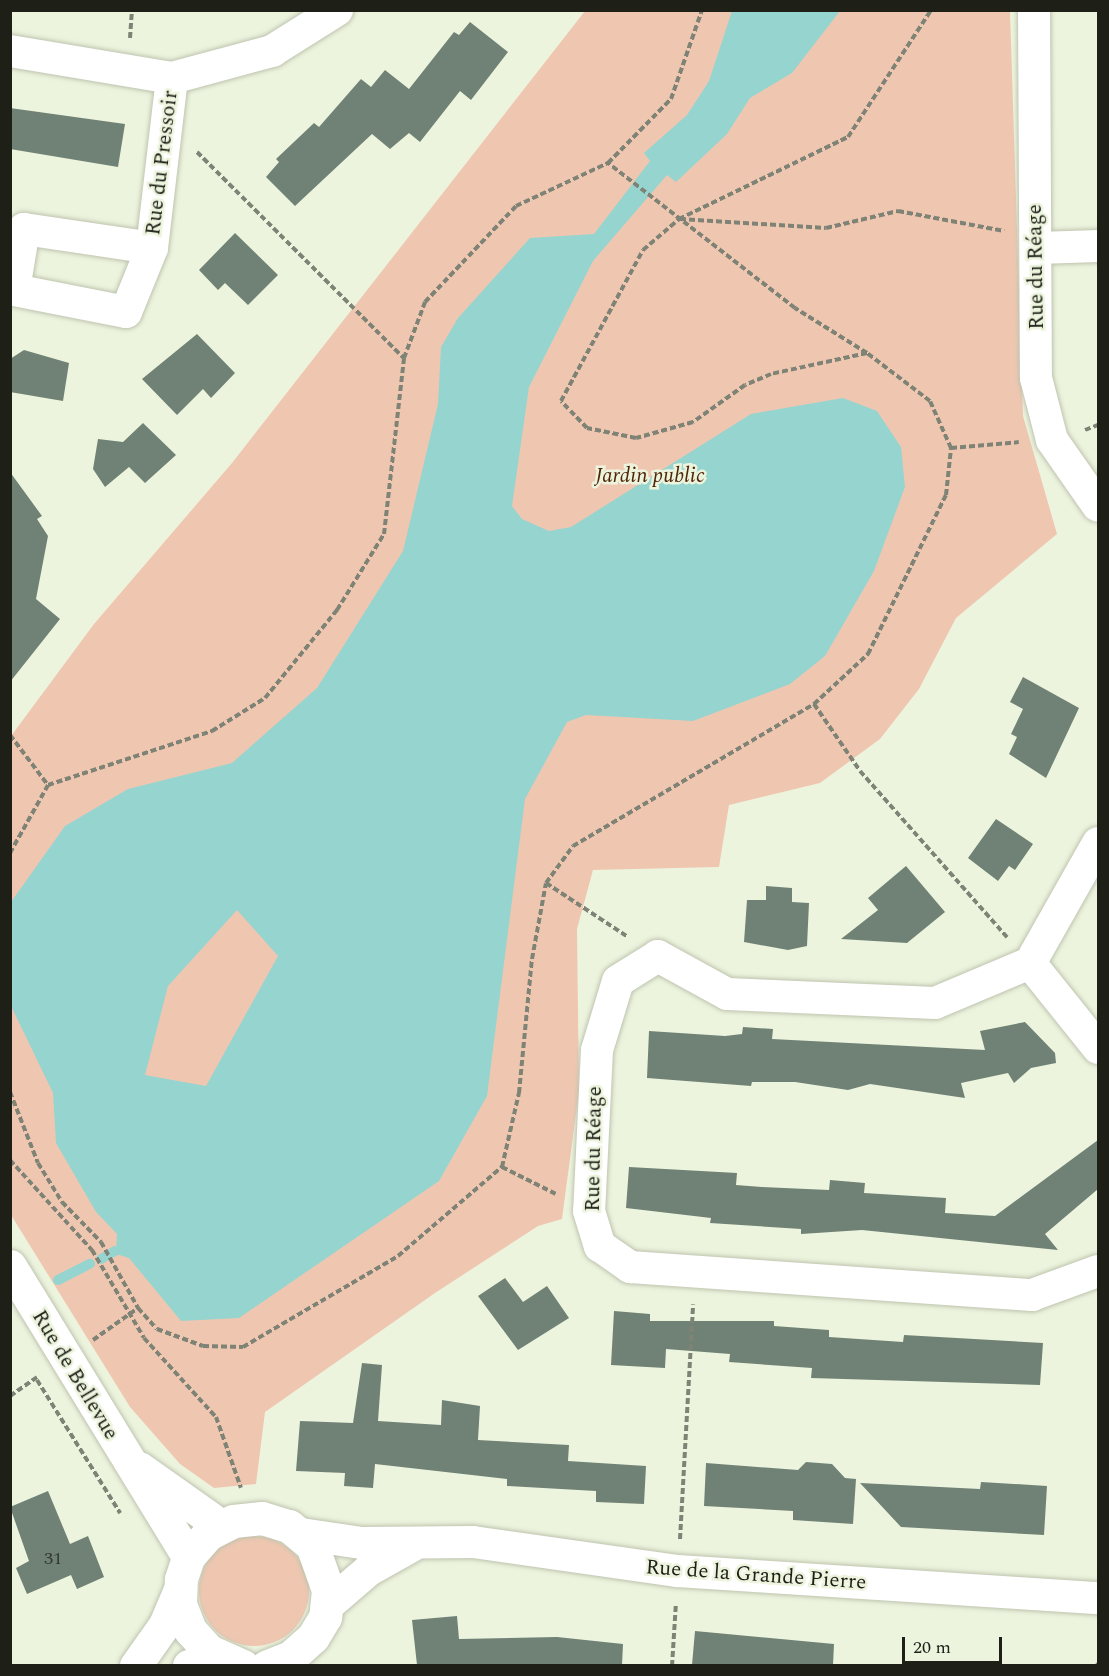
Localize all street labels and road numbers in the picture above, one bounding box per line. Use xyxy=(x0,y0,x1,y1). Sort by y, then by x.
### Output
street label: Rue du Pressoir xyxy=(141,89,183,237)
street label: Rue du Réage xyxy=(1022,204,1050,330)
street label: Rue du Réage xyxy=(580,1086,608,1212)
street label: Rue de Bellevue xyxy=(26,1306,124,1444)
street label: Rue de la Grande Pierre xyxy=(645,1555,867,1595)

